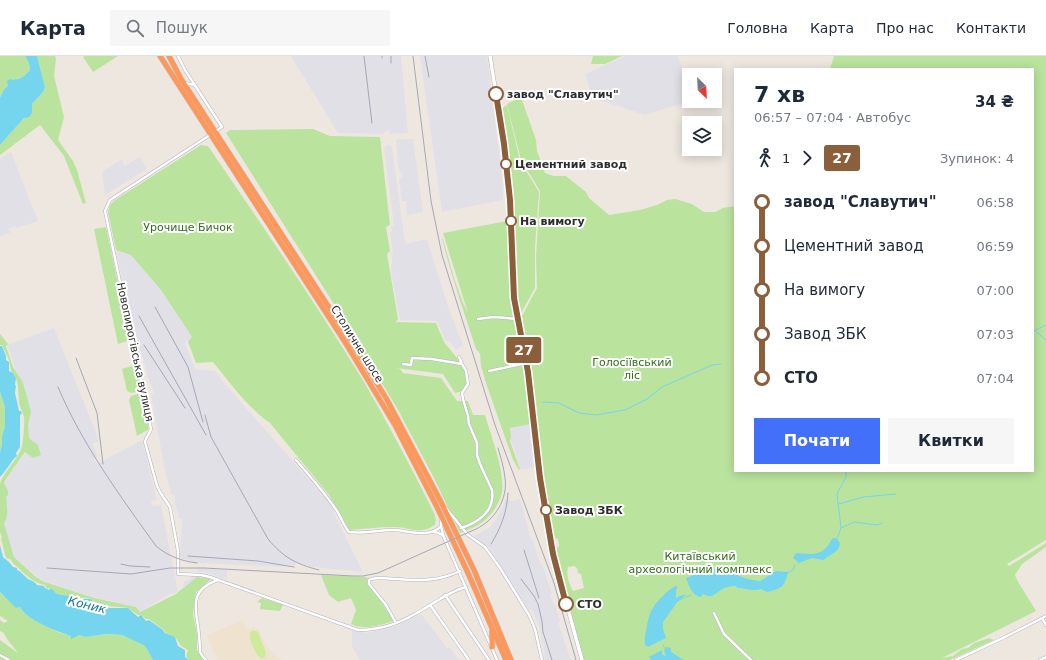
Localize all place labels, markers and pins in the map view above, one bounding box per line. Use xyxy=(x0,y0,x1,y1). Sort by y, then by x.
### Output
marker: завод "Славутич" xyxy=(488,86,504,102)
place label: завод "Славутич" xyxy=(507,88,619,101)
marker: Цементний завод xyxy=(500,158,512,170)
place label: Цементний завод xyxy=(515,158,627,171)
marker: На вимогу xyxy=(505,215,517,227)
place label: На вимогу xyxy=(520,215,585,228)
marker: Завод ЗБК xyxy=(540,504,552,516)
place label: Завод ЗБК xyxy=(555,504,623,517)
marker: СТО xyxy=(558,596,574,612)
place label: СТО xyxy=(577,598,602,611)

